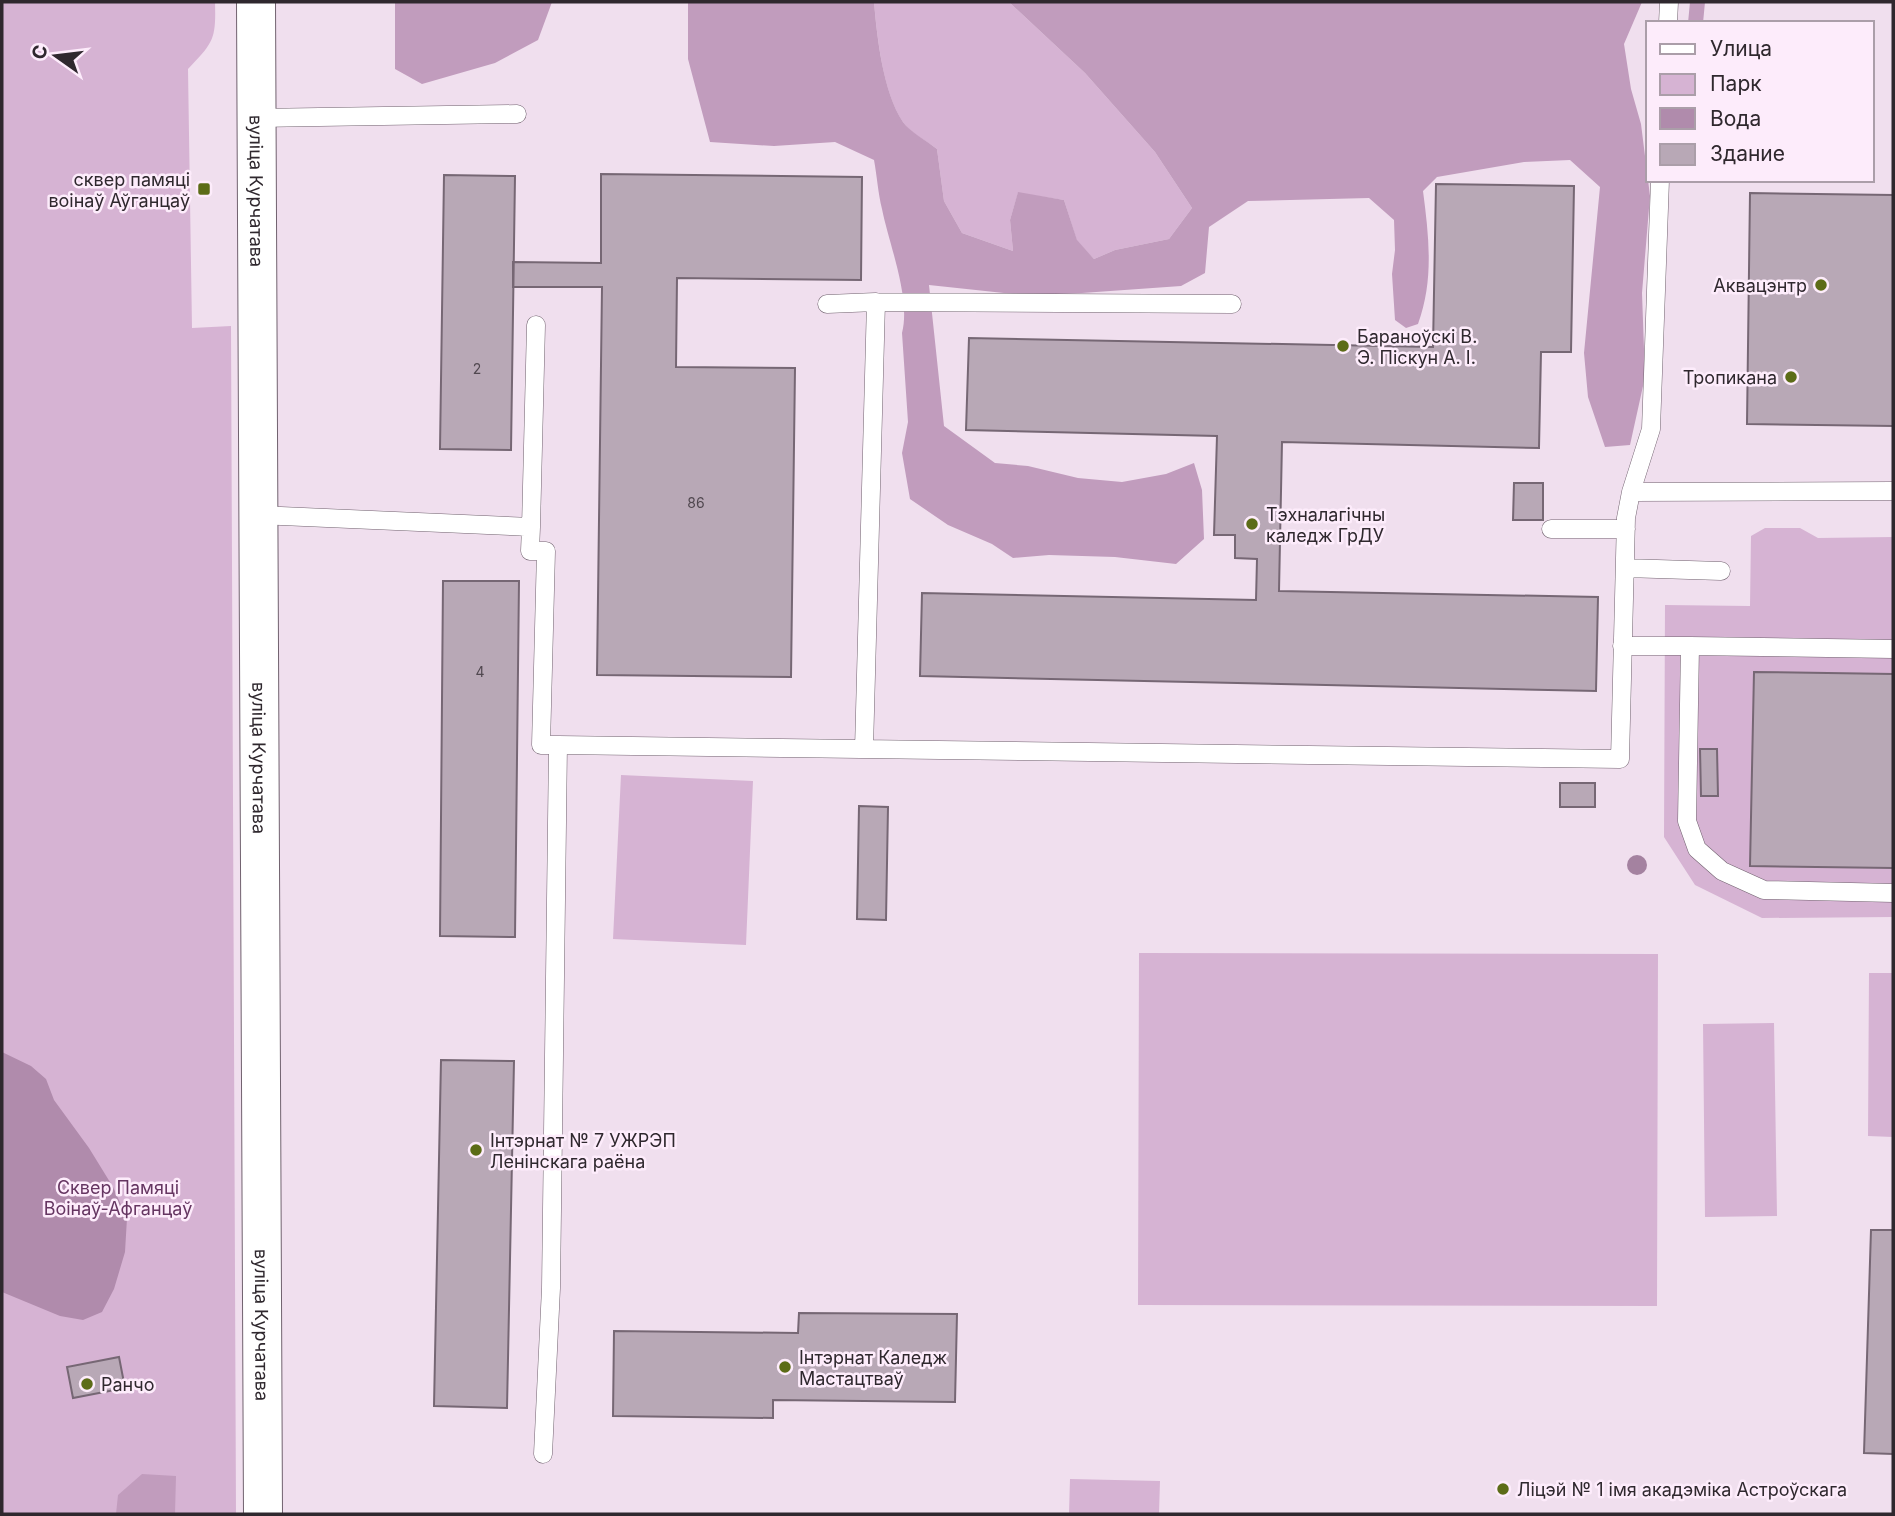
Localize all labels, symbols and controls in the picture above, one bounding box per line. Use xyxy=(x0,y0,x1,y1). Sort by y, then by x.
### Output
north arrow xyxy=(21,21,91,91)
legend xyxy=(1646,21,1874,182)
text: Улица xyxy=(1710,36,1772,61)
text: С xyxy=(27,42,53,62)
text: Парк xyxy=(1710,71,1762,96)
text: Вода xyxy=(1710,106,1761,131)
street label: вуліца Курчатава xyxy=(246,115,268,267)
text: Здание xyxy=(1710,141,1785,166)
place label: сквер памяці воінаў Аўганцаў xyxy=(48,169,190,211)
marker: сквер памяці воінаў Аўганцаў xyxy=(196,181,212,197)
place label: Аквацэнтр xyxy=(1713,275,1807,296)
marker: Аквацэнтр xyxy=(1813,277,1829,293)
place label: Бараноўскі В. Э. Піскун А. І. xyxy=(1357,326,1477,368)
marker: Бараноўскі В. Э. Піскун А. І. xyxy=(1335,338,1351,354)
house number: 2 xyxy=(473,360,481,377)
place label: Тропикана xyxy=(1683,367,1777,388)
marker: Тропикана xyxy=(1783,369,1799,385)
house number: 86 xyxy=(687,494,705,511)
place label: Тэхналагічны каледж ГрДУ xyxy=(1266,504,1385,546)
marker: Тэхналагічны каледж ГрДУ xyxy=(1244,516,1260,532)
house number: 4 xyxy=(475,663,485,680)
street label: вуліца Курчатава xyxy=(249,682,270,834)
place label: Інтэрнат № 7 УЖРЭП Ленінскага раёна xyxy=(490,1130,676,1172)
marker: Інтэрнат № 7 УЖРЭП Ленінскага раёна xyxy=(468,1142,484,1158)
park label: Сквер Памяці Воінаў-Афганцаў xyxy=(44,1177,192,1219)
street label: вуліца Курчатава xyxy=(251,1249,273,1401)
place label: Інтэрнат Каледж Мастацтваў xyxy=(799,1347,947,1389)
marker: Інтэрнат Каледж Мастацтваў xyxy=(777,1359,793,1375)
place label: Ранчо xyxy=(101,1374,154,1395)
marker: Ранчо xyxy=(79,1376,95,1392)
place label: Ліцэй № 1 імя акадэміка Астроўскага xyxy=(1517,1479,1847,1500)
marker: Ліцэй № 1 імя акадэміка Астроўскага xyxy=(1495,1481,1511,1497)

